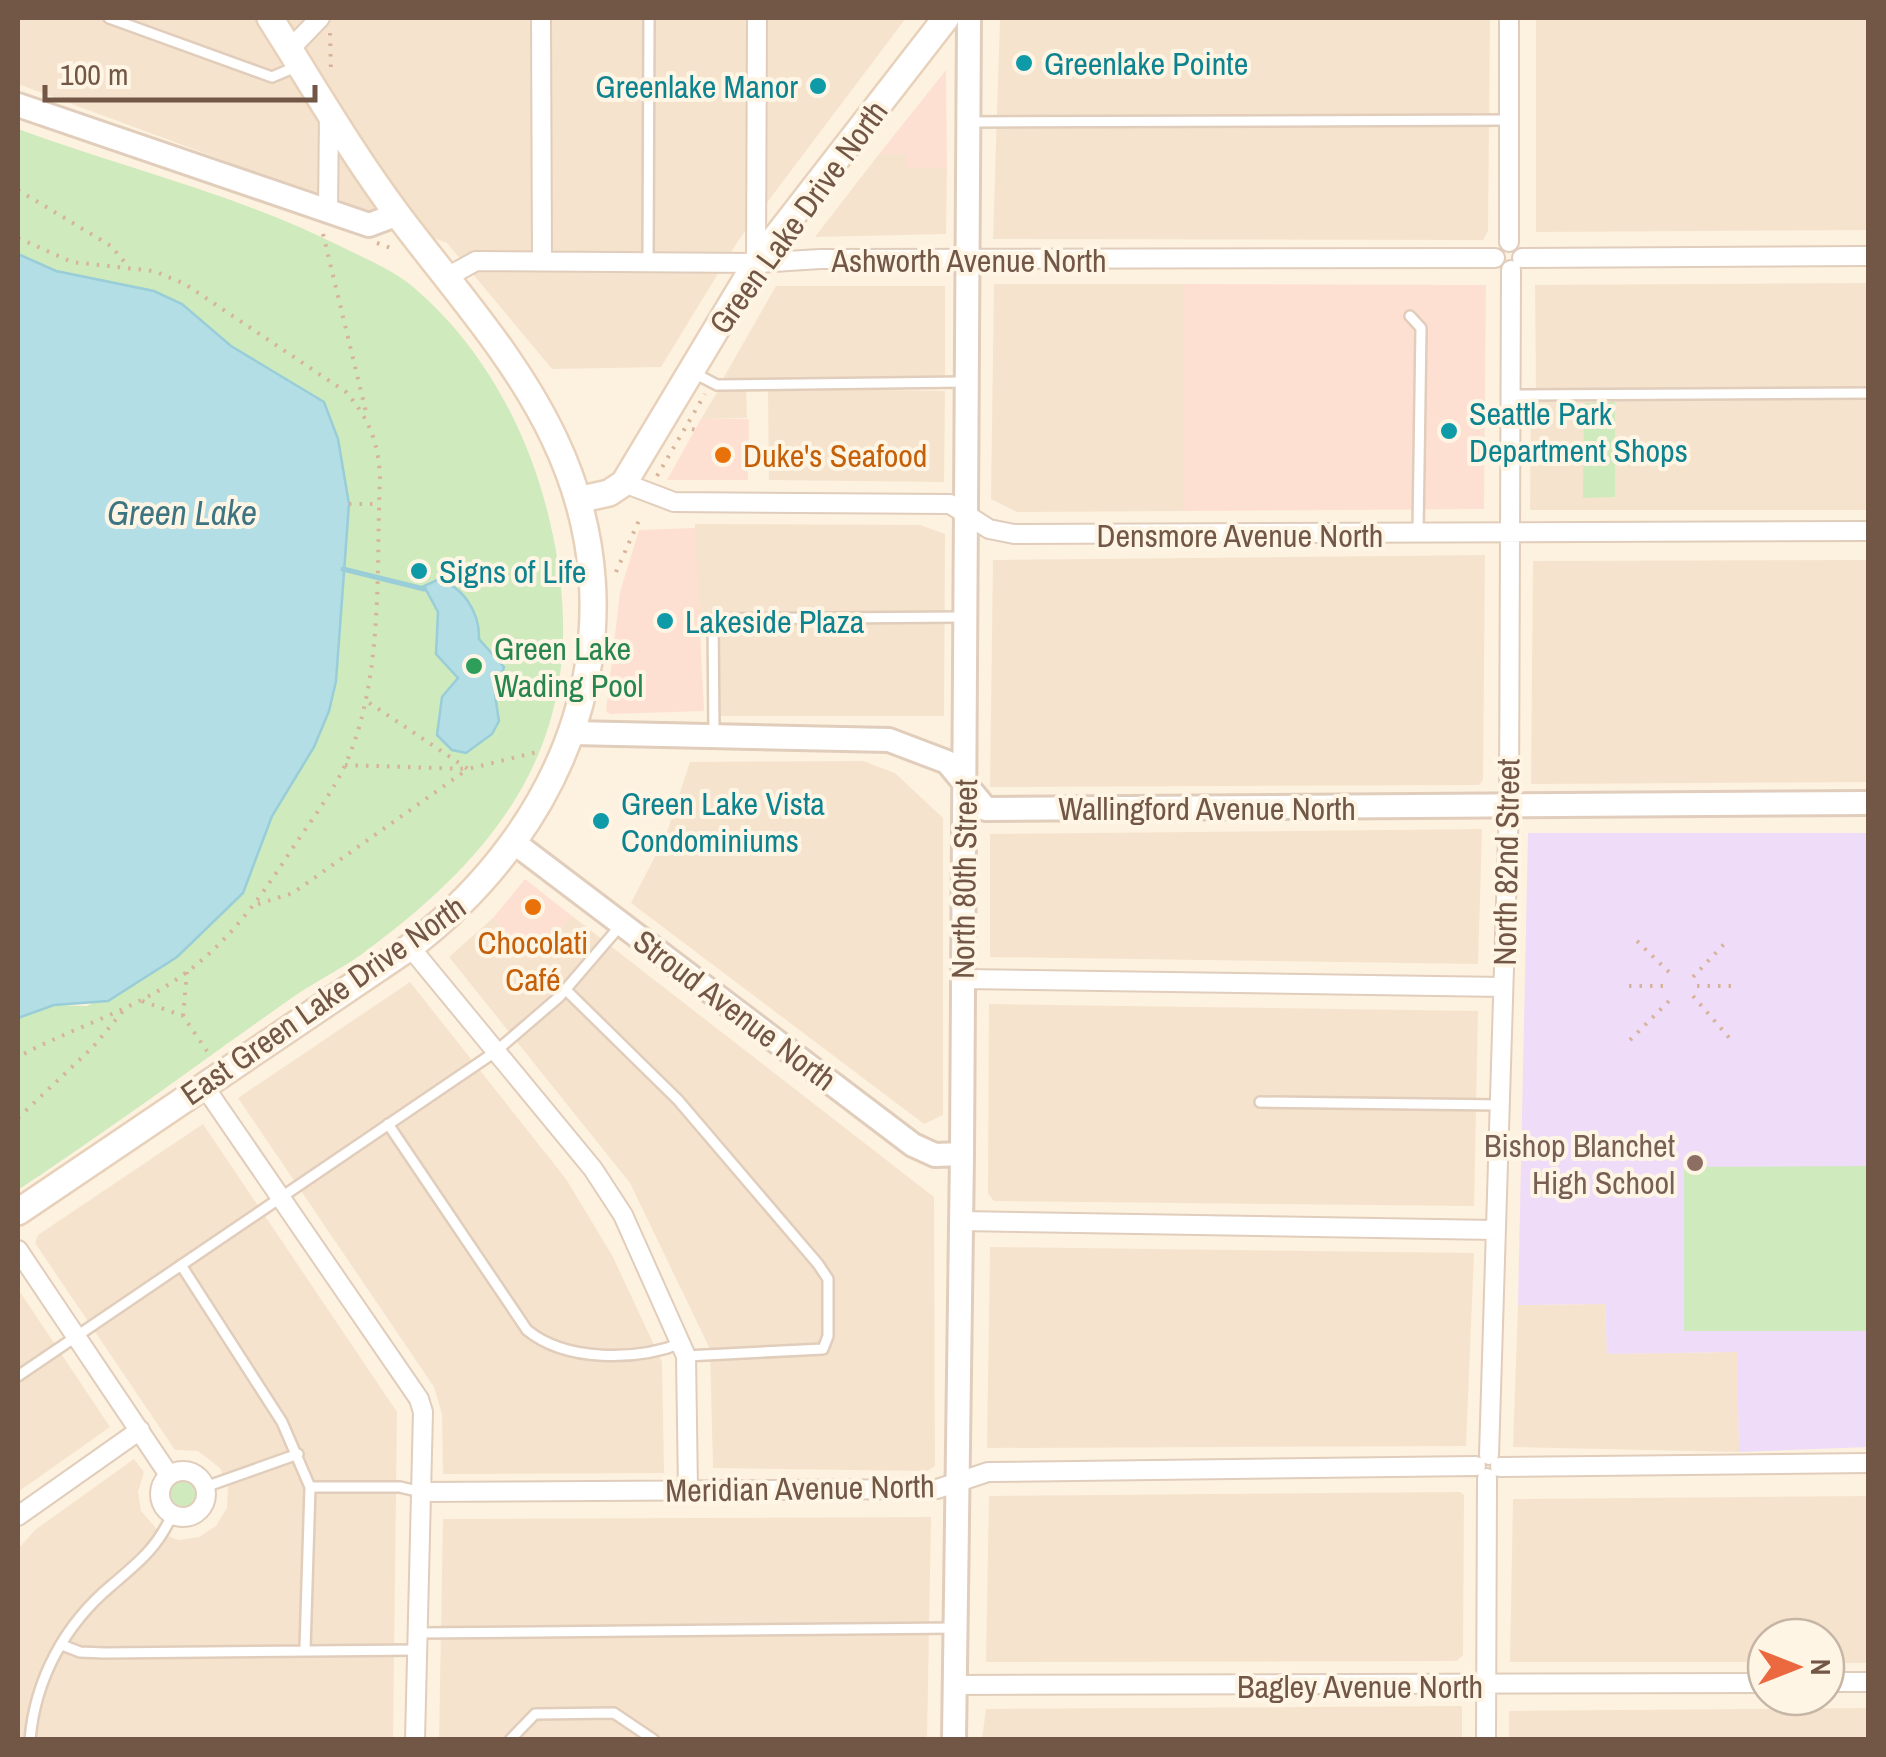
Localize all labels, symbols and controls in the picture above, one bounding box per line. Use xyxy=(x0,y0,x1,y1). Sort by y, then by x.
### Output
scale bar xyxy=(45,40,315,102)
place label: Greenlake Pointe xyxy=(1044,42,1248,85)
marker: Greenlake Pointe xyxy=(1013,52,1035,74)
text: 100 m xyxy=(60,54,128,94)
place label: Greenlake Manor xyxy=(595,65,798,108)
marker: Greenlake Manor xyxy=(807,75,829,97)
street label: Green Lake Drive North xyxy=(699,92,897,342)
street label: Ashworth Avenue North xyxy=(830,239,1107,282)
place label: Seattle Park Department Shops xyxy=(1469,392,1688,472)
marker: Seattle Park Department Shops xyxy=(1438,420,1460,442)
place label: Duke's Seafood xyxy=(743,434,927,477)
marker: Duke's Seafood xyxy=(712,444,734,466)
water label: Green Lake xyxy=(107,489,257,536)
street label: Densmore Avenue North xyxy=(1097,514,1383,557)
place label: Signs of Life xyxy=(439,550,586,593)
marker: Signs of Life xyxy=(408,560,430,582)
place label: Lakeside Plaza xyxy=(685,600,865,643)
marker: Lakeside Plaza xyxy=(654,610,676,632)
place label: Green Lake Wading Pool xyxy=(494,627,643,707)
marker: Green Lake Wading Pool xyxy=(463,655,485,677)
street label: North 82nd Street xyxy=(1483,758,1529,966)
street label: North 80th Street xyxy=(941,779,987,979)
place label: Green Lake Vista Condominiums xyxy=(621,782,825,862)
street label: Wallingford Avenue North xyxy=(1058,787,1356,830)
marker: Green Lake Vista Condominiums xyxy=(590,810,612,832)
street label: East Green Lake Drive North xyxy=(172,885,474,1115)
marker: Chocolati Café xyxy=(522,896,544,918)
street label: Stroud Avenue North xyxy=(625,920,845,1100)
place label: Chocolati Café xyxy=(478,921,588,1001)
place label: Bishop Blanchet High School xyxy=(1484,1124,1675,1204)
marker: Bishop Blanchet High School xyxy=(1684,1152,1706,1174)
street label: Meridian Avenue North xyxy=(665,1464,935,1512)
north arrow xyxy=(1746,1617,1846,1717)
text: N xyxy=(1802,1659,1840,1675)
street label: Bagley Avenue North xyxy=(1237,1665,1483,1708)

